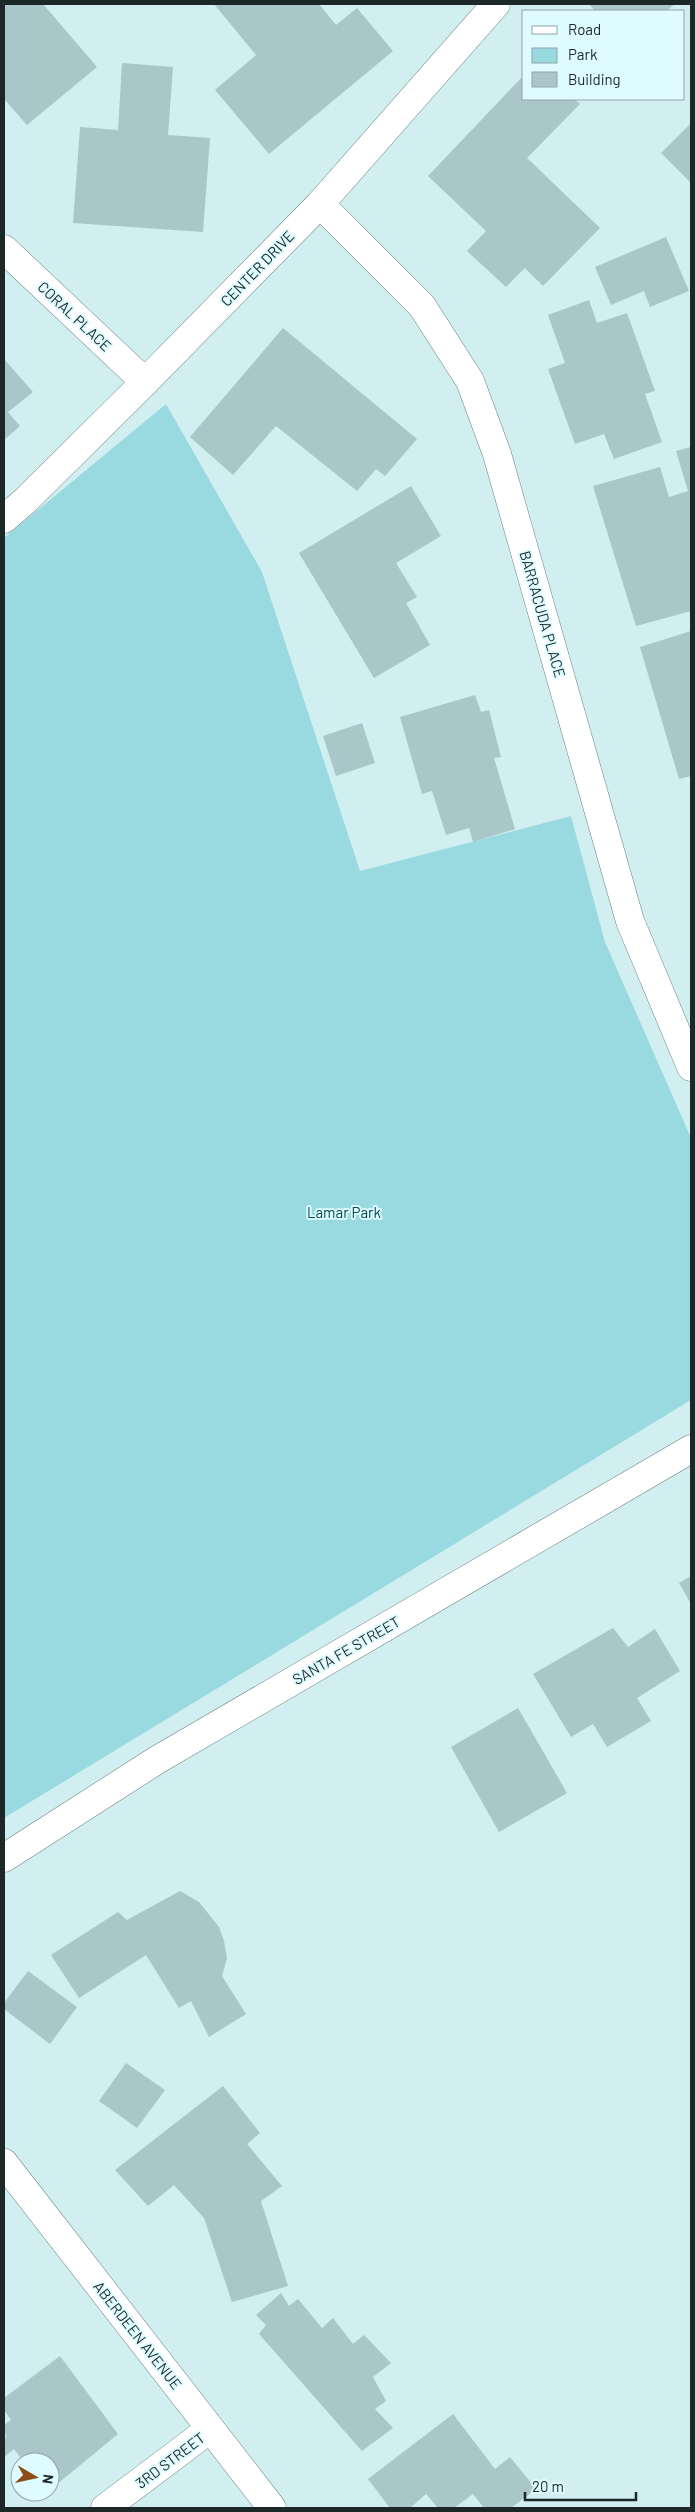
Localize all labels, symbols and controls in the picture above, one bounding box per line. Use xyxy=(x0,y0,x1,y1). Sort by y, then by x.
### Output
legend xyxy=(522,10,685,100)
text: Road xyxy=(568,20,601,38)
text: Park xyxy=(568,45,598,63)
text: Building xyxy=(568,70,621,88)
street label: CENTER DRIVE xyxy=(216,226,298,310)
street label: CORAL PLACE xyxy=(35,277,115,355)
street label: BARRACUDA PLACE xyxy=(516,549,570,679)
park label: Lamar Park xyxy=(307,1203,382,1221)
street label: SANTA FE STREET xyxy=(289,1612,403,1688)
street label: ABERDEEN AVENUE xyxy=(90,2277,186,2393)
street label: 3RD STREET xyxy=(132,2428,208,2492)
north arrow xyxy=(10,2452,60,2502)
scale bar xyxy=(525,2470,636,2502)
text: N xyxy=(39,2473,57,2485)
text: 20 m xyxy=(532,2477,564,2495)

